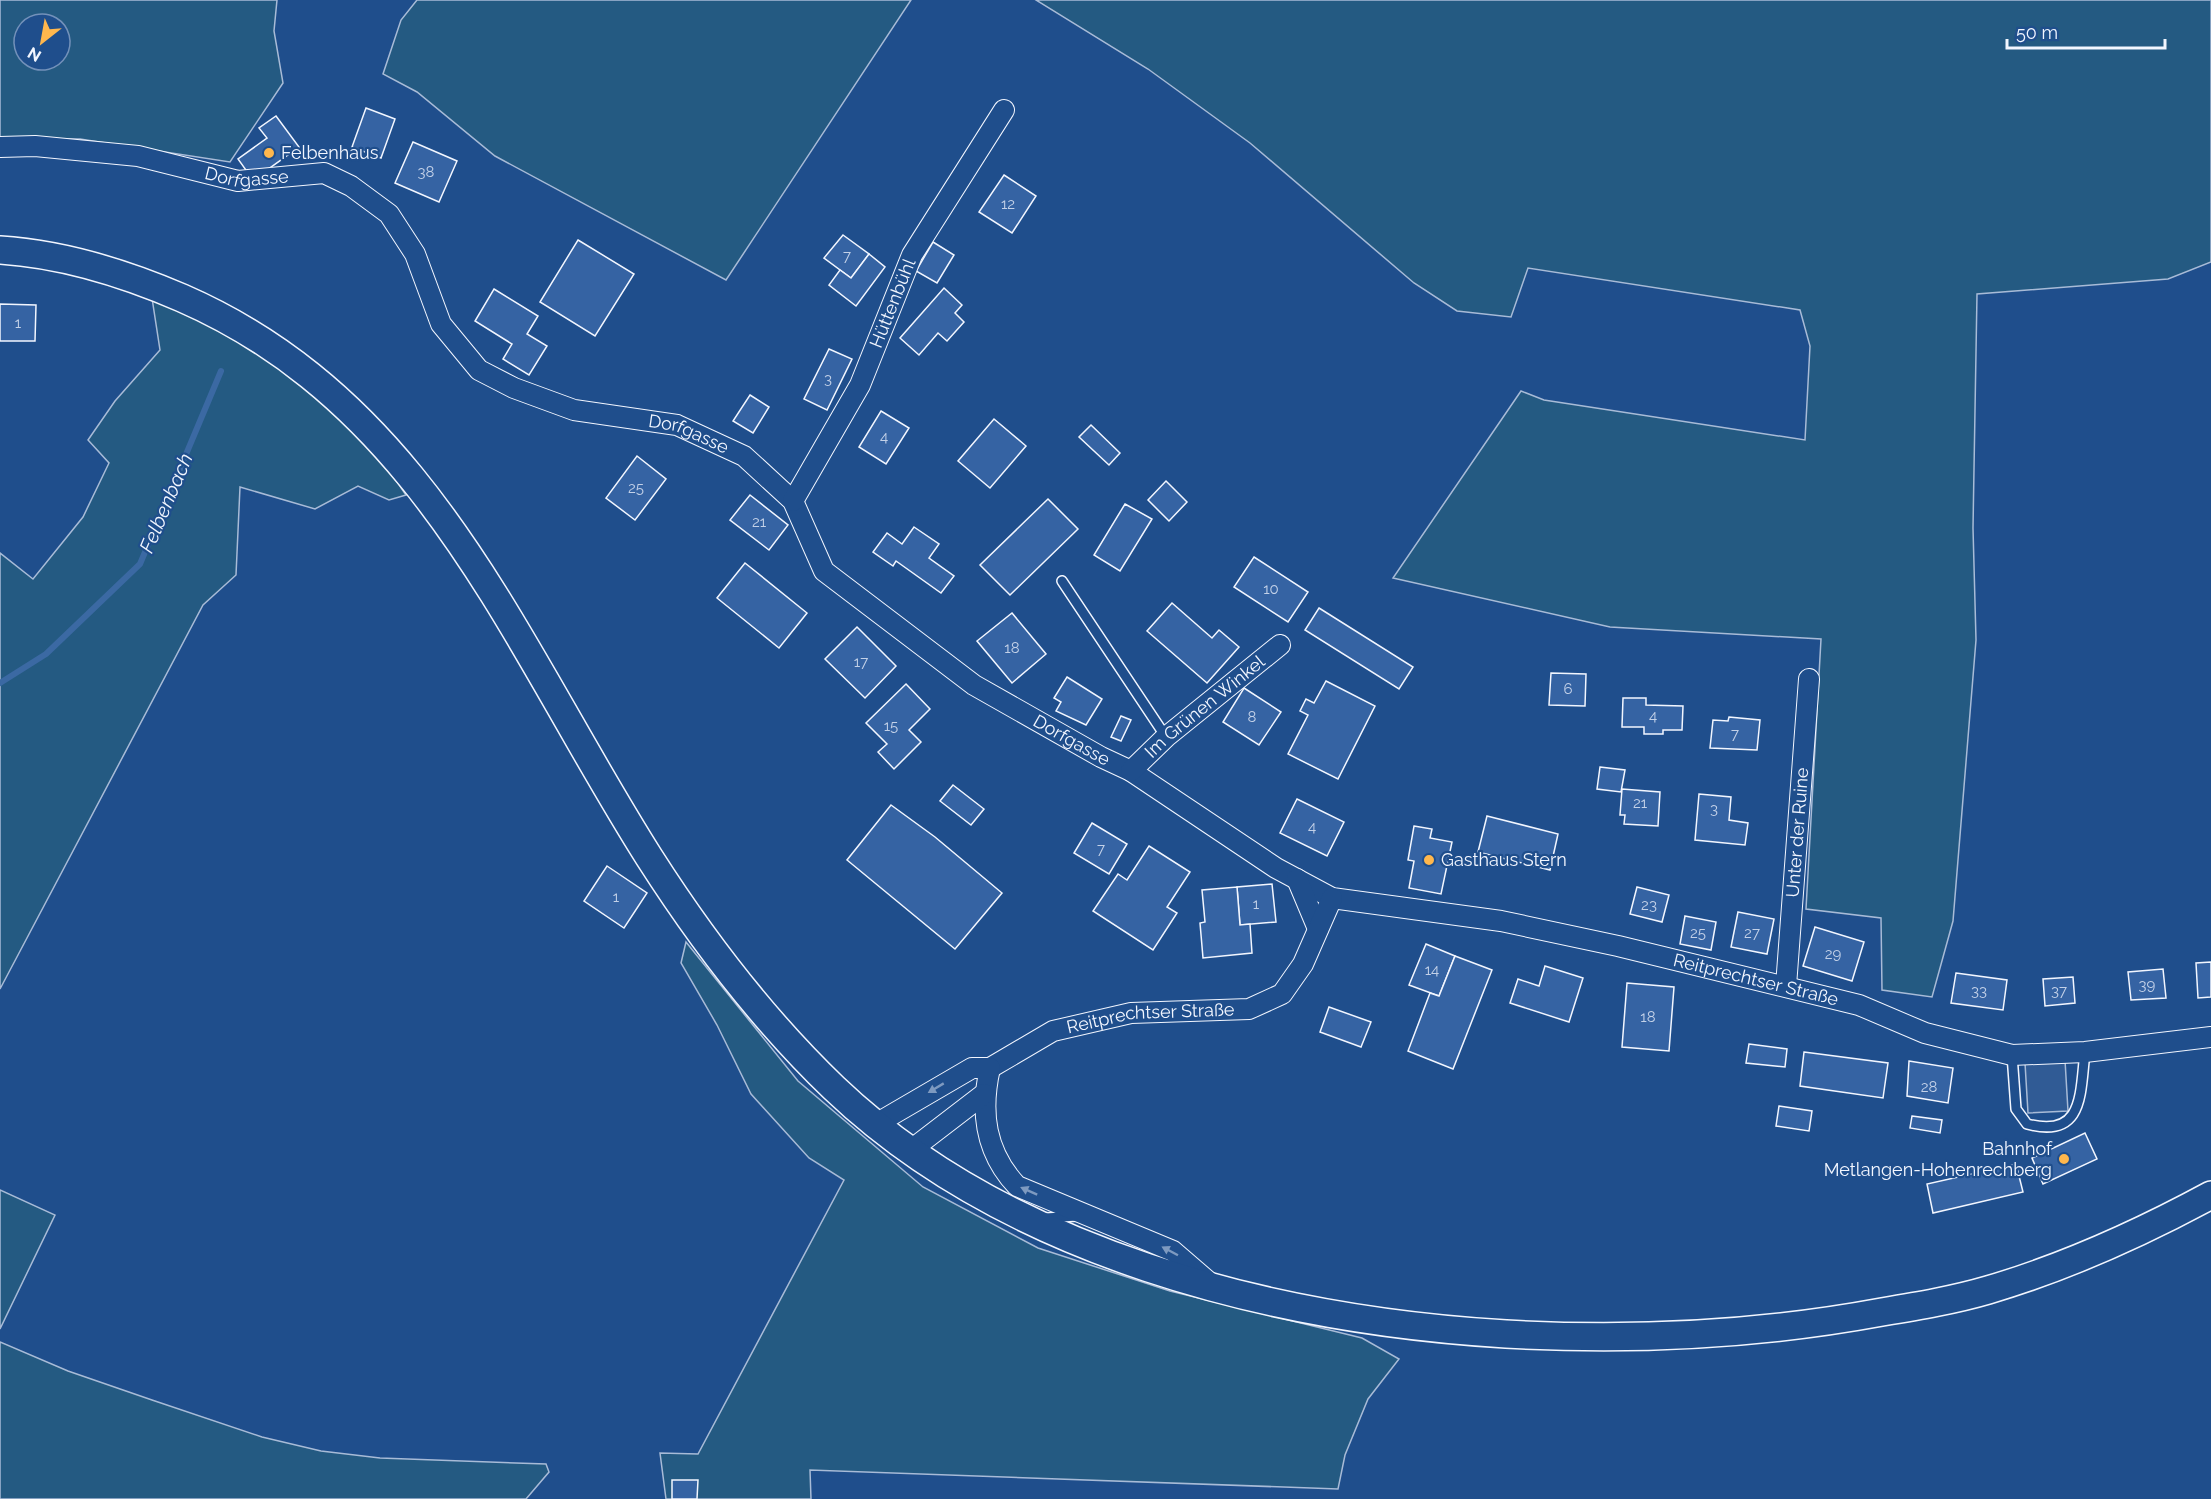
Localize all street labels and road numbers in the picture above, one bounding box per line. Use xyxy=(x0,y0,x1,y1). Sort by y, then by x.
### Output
street label: Dorfgasse xyxy=(203,162,290,191)
street label: Hüttenbühl xyxy=(865,255,920,351)
street label: Dorfgasse xyxy=(647,410,733,458)
street label: Im Grünen Winkel xyxy=(1140,651,1269,762)
street label: Dorfgasse xyxy=(1030,710,1114,770)
street label: Unter der Ruine xyxy=(1782,766,1812,898)
street label: Reitprechtser Straße xyxy=(1671,949,1841,1010)
street label: Reitprechtser Straße xyxy=(1064,998,1235,1038)

